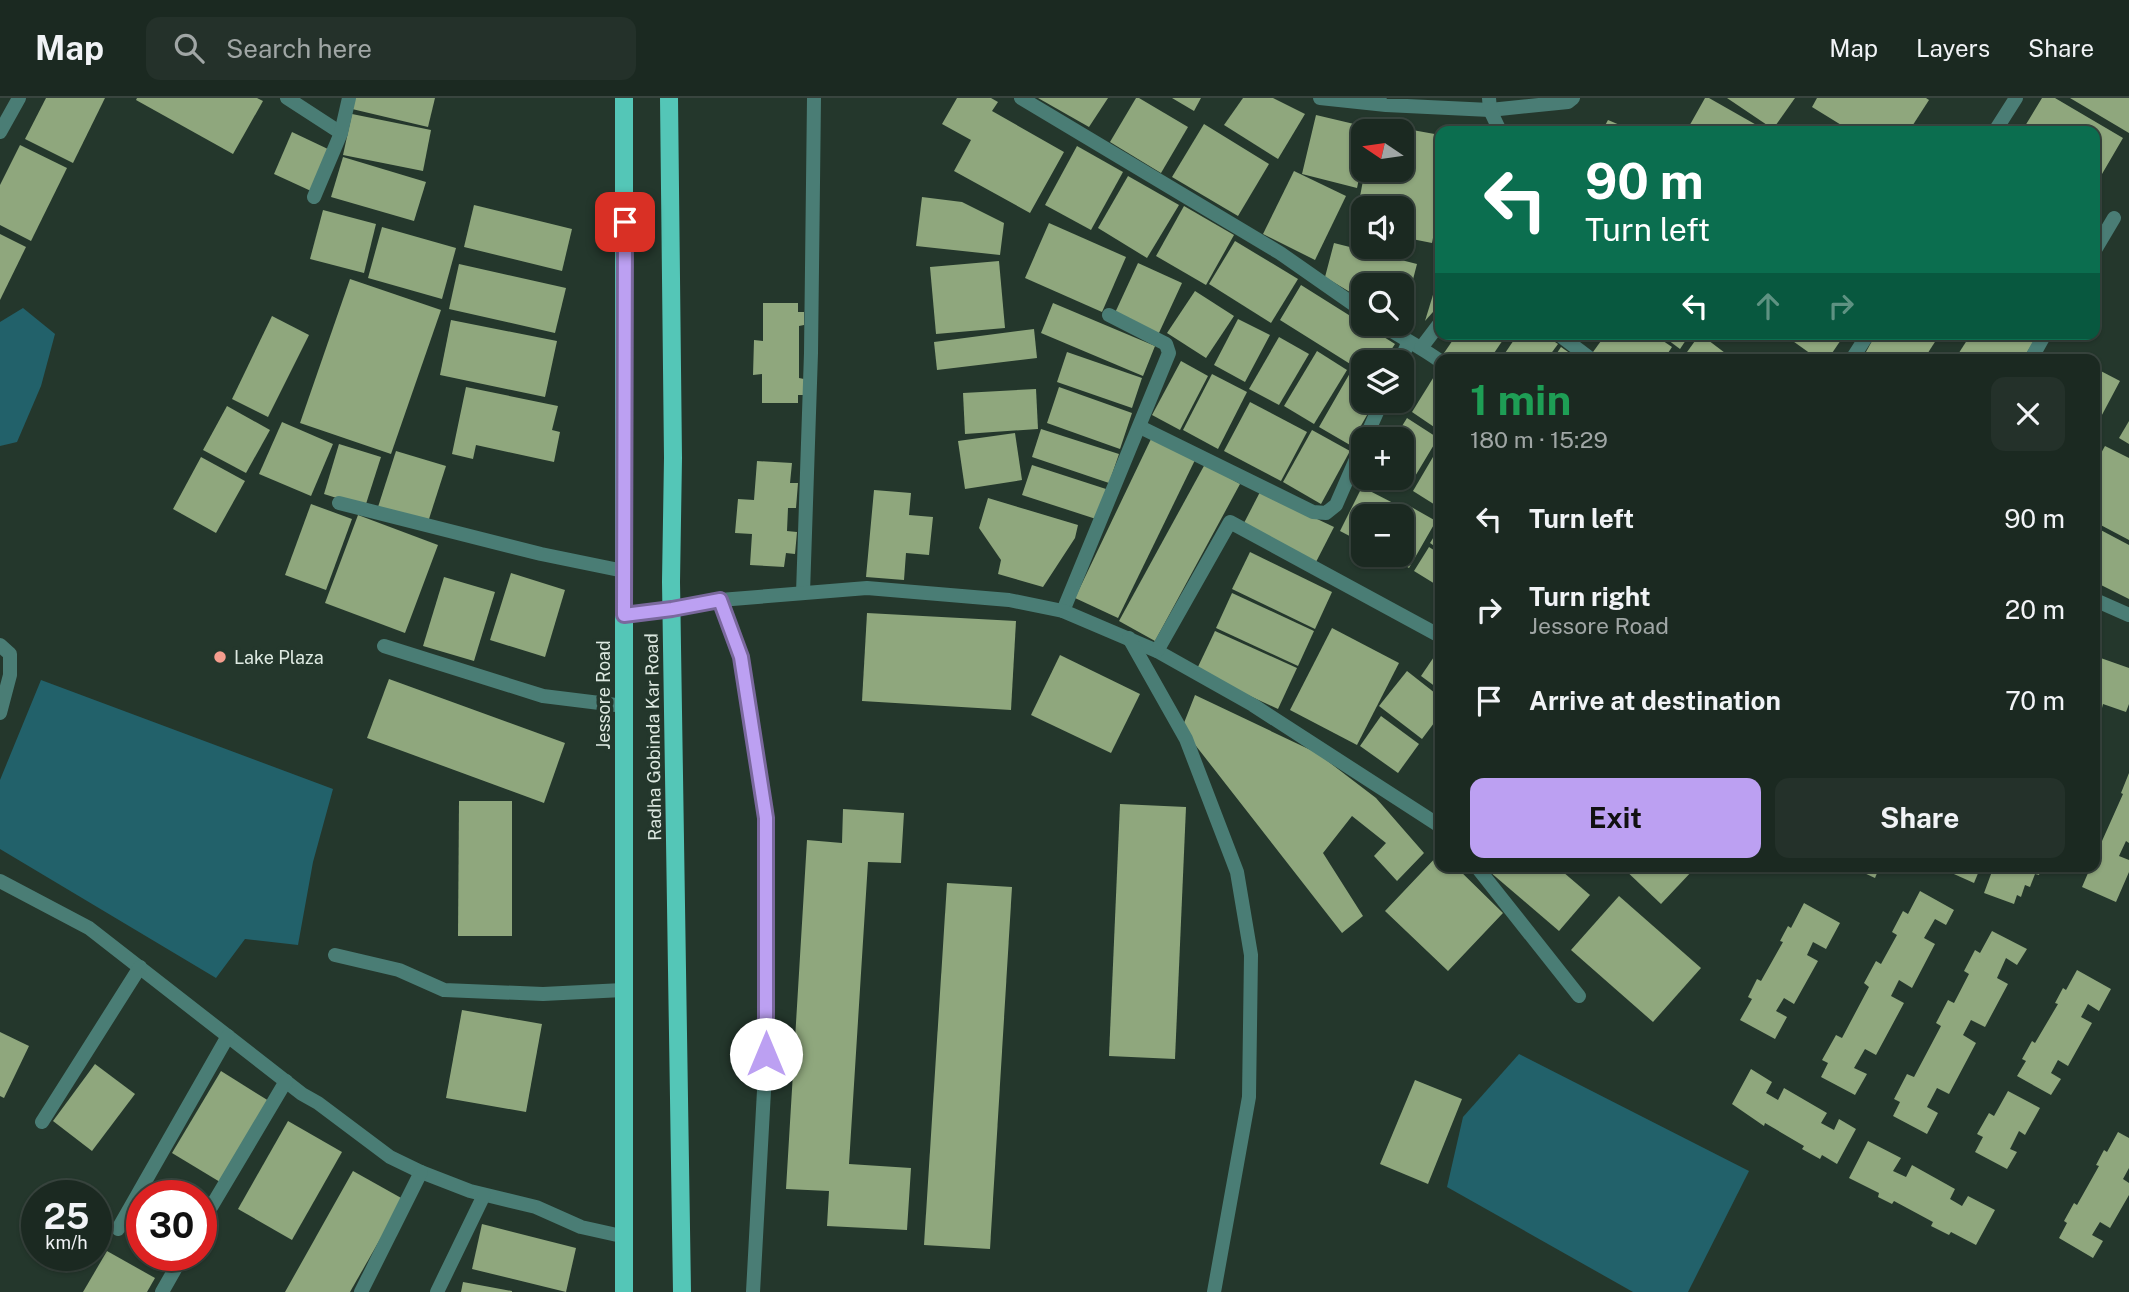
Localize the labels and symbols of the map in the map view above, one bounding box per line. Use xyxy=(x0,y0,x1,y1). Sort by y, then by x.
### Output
north arrow xyxy=(1351,119,1414,182)
pin xyxy=(595,192,655,252)
street label: Radha Gobinda Kar Road xyxy=(641,633,665,841)
street label: Jessore Road xyxy=(593,640,614,750)
place label: Lake Plaza xyxy=(234,647,324,668)
marker: Lake Plaza xyxy=(212,649,228,665)
position arrow xyxy=(729,1017,803,1091)
speed limit sign: 30 xyxy=(126,1180,217,1271)

